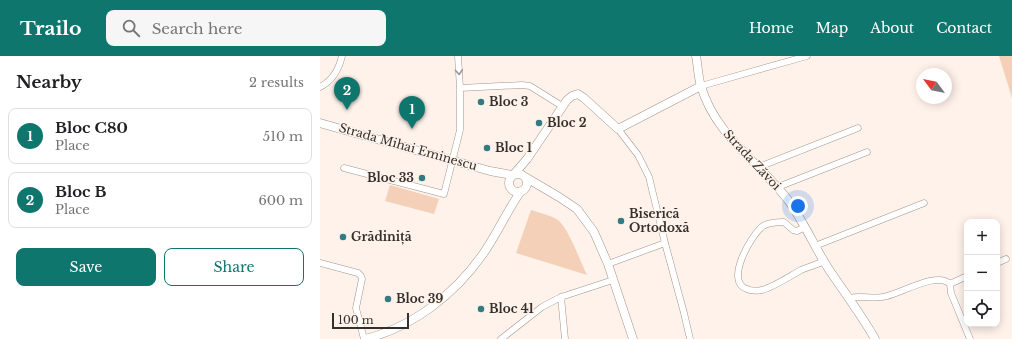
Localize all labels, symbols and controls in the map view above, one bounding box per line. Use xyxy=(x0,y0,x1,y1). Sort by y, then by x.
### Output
search box xyxy=(106,10,386,46)
text: Trailo xyxy=(20,17,82,40)
icon: search xyxy=(120,17,142,39)
text: Search here xyxy=(152,19,242,38)
text: Home xyxy=(749,19,794,37)
text: Map xyxy=(816,19,848,37)
text: About xyxy=(870,19,914,37)
text: Contact xyxy=(936,19,992,37)
north arrow xyxy=(916,68,952,104)
one-way arrow xyxy=(454,69,463,75)
text: Nearby xyxy=(16,72,82,93)
text: 2 results xyxy=(249,74,304,91)
pin: 2 xyxy=(334,77,360,110)
place label: Bloc 3 xyxy=(489,94,529,109)
pin: 1 xyxy=(399,96,425,129)
marker: Bloc 3 xyxy=(476,97,486,107)
place label: Bloc 2 xyxy=(547,115,587,130)
text: Bloc C80 xyxy=(55,118,128,137)
marker: Bloc 2 xyxy=(534,118,544,128)
street label: Strada Mihai Eminescu xyxy=(337,120,479,173)
street label: Strada Zăvoi xyxy=(721,126,784,193)
text: 1 xyxy=(27,128,33,145)
text: 510 m xyxy=(263,128,303,145)
text: Place xyxy=(55,137,90,154)
place label: Bloc 1 xyxy=(495,140,532,155)
marker: Bloc 1 xyxy=(482,143,492,153)
place label: Bloc 33 xyxy=(367,170,414,185)
marker: Bloc 33 xyxy=(417,173,427,183)
text: Bloc B xyxy=(55,182,107,201)
text: 2 xyxy=(26,192,34,209)
text: 600 m xyxy=(258,192,303,209)
your location xyxy=(788,196,808,216)
text: Place xyxy=(55,201,90,218)
place label: Biserică Ortodoxă xyxy=(629,206,690,235)
marker: Biserică Ortodoxă xyxy=(616,216,626,226)
map controls xyxy=(964,219,1000,327)
button: + xyxy=(964,219,1000,255)
place label: Grădiniță xyxy=(351,229,412,245)
marker: Grădiniță xyxy=(338,232,348,242)
button: Save xyxy=(16,248,156,286)
button: Share xyxy=(164,248,304,286)
button: − xyxy=(964,255,1000,291)
place label: Bloc 39 xyxy=(396,291,443,306)
button: locate xyxy=(964,291,1000,327)
marker: Bloc 39 xyxy=(383,294,393,304)
place label: Bloc 41 xyxy=(489,301,534,316)
marker: Bloc 41 xyxy=(476,304,486,314)
scale bar xyxy=(332,311,409,330)
text: 100 m xyxy=(338,313,374,327)

